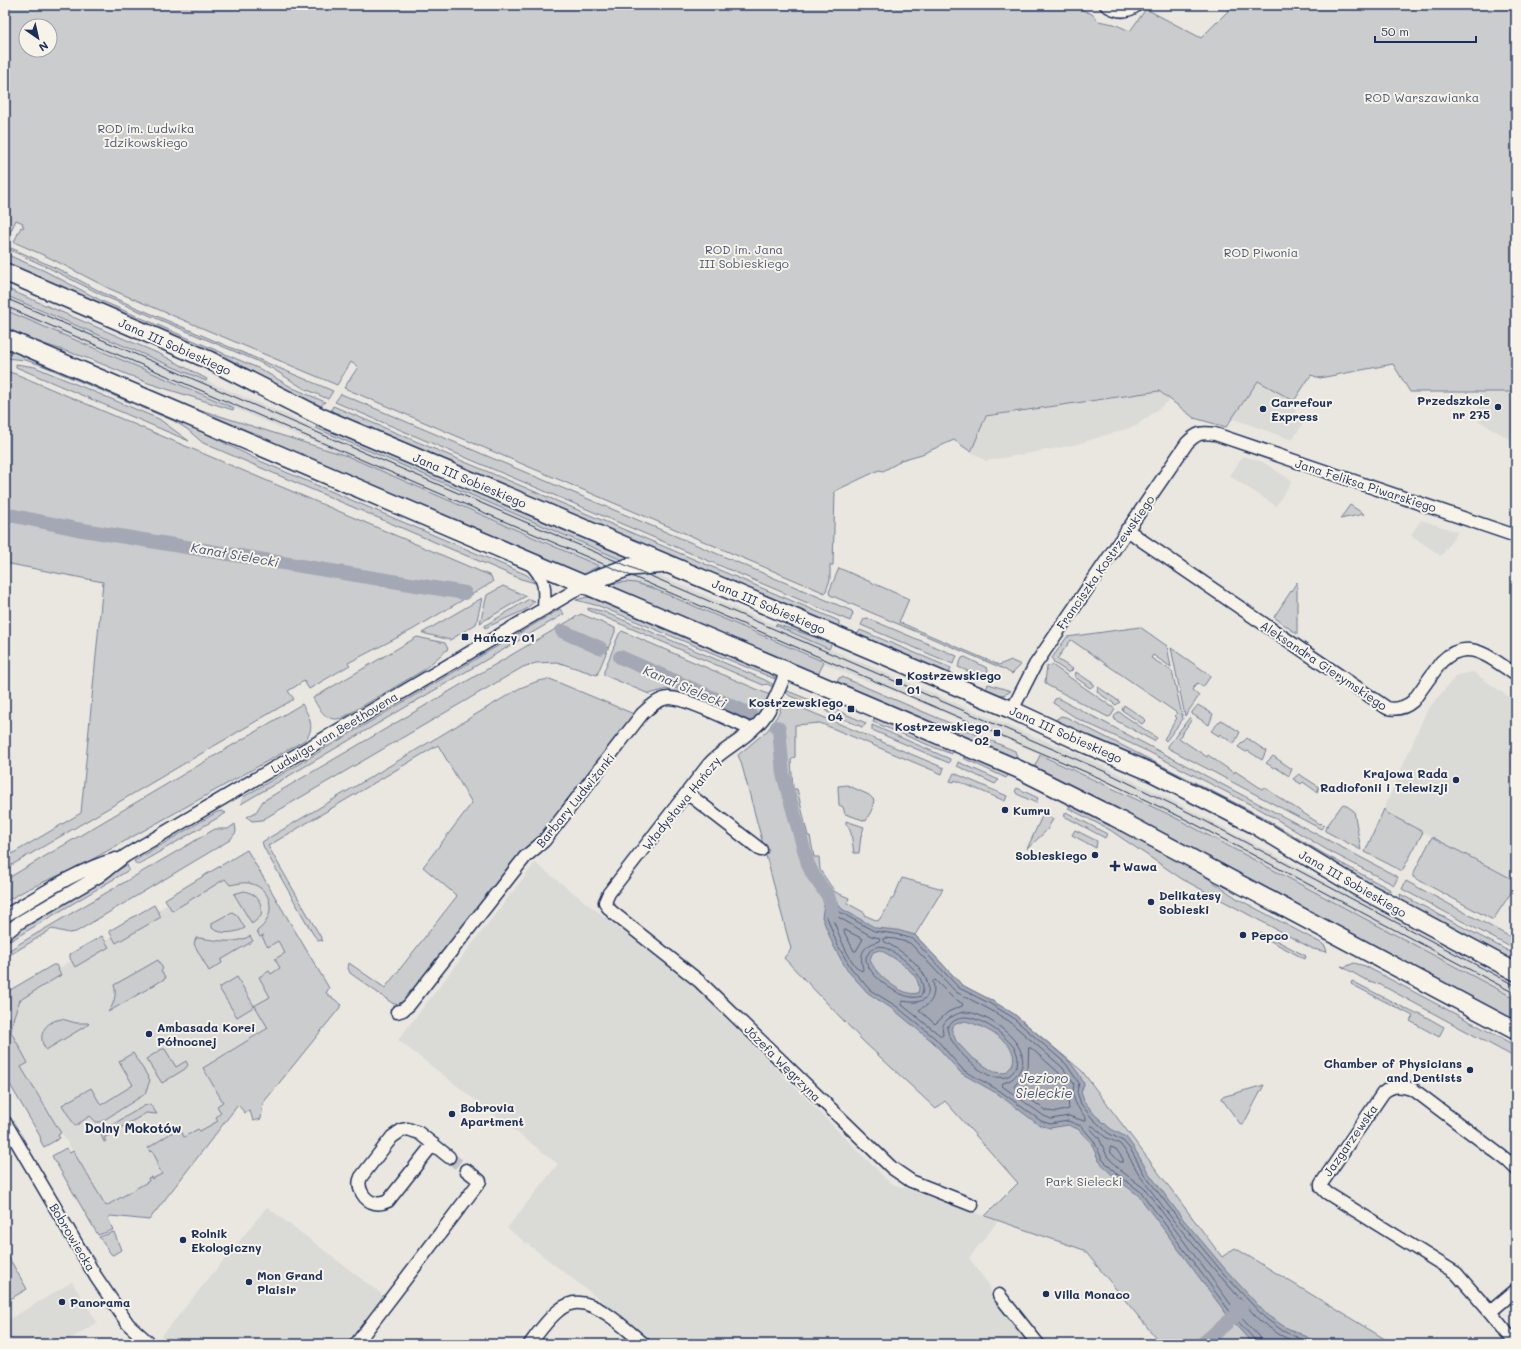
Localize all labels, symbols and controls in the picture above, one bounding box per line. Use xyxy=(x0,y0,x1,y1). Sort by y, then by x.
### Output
north arrow xyxy=(18,18,58,58)
scale bar xyxy=(1375,18,1476,44)
text: 50 m xyxy=(1381,23,1409,39)
text: N xyxy=(36,38,52,55)
park label: ROD Warszawianka xyxy=(1365,89,1479,105)
park label: ROD im. Ludwika Idzikowskiego xyxy=(97,120,195,150)
park label: ROD im. Jana III Sobieskiego xyxy=(699,241,789,271)
park label: ROD Piwonia xyxy=(1224,244,1298,260)
street label: Jana III Sobieskiego xyxy=(116,314,234,378)
place label: Przedszkole nr 275 xyxy=(1417,392,1490,422)
place label: Carrefour Express xyxy=(1271,394,1332,424)
marker: Przedszkole nr 275 xyxy=(1493,402,1503,412)
marker: Carrefour Express xyxy=(1258,404,1268,414)
street label: Jana III Sobieskiego xyxy=(411,449,529,511)
street label: Jana Feliksa Piwarskiego xyxy=(1293,455,1439,515)
street label: Franciszka Kostrzewskiego xyxy=(1053,492,1157,632)
water label: Kanał Sielecki xyxy=(190,538,280,570)
street label: Jana III Sobieskiego xyxy=(710,575,828,637)
street label: Aleksandra Gierymskiego xyxy=(1258,617,1390,713)
place label: Hańczy 01 xyxy=(473,629,535,645)
marker: Hańczy 01 xyxy=(460,632,470,642)
water label: Kanał Sielecki xyxy=(641,661,729,711)
place label: Kostrzewskiego 01 xyxy=(907,667,1001,697)
marker: Kostrzewskiego 01 xyxy=(894,677,904,687)
street label: Ludwiga van Beethovena xyxy=(268,688,400,776)
place label: Kostrzewskiego 04 xyxy=(749,694,843,724)
street label: Jana III Sobieskiego xyxy=(1007,702,1125,766)
marker: Kostrzewskiego 04 xyxy=(846,704,856,714)
place label: Kostrzewskiego 02 xyxy=(895,718,989,748)
marker: Kostrzewskiego 02 xyxy=(992,728,1002,738)
street label: Barbary Ludwiżanki xyxy=(532,750,618,850)
street label: Władysława Hańczy xyxy=(638,753,724,853)
place label: Krajowa Rada Radiofonii i Telewizji xyxy=(1320,765,1448,795)
marker: Krajowa Rada Radiofonii i Telewizji xyxy=(1451,775,1461,785)
place label: Kumru xyxy=(1013,802,1051,818)
marker: Kumru xyxy=(1000,805,1010,815)
street label: Jana III Sobieskiego xyxy=(1296,846,1410,920)
place label: Sobieskiego xyxy=(1015,847,1087,863)
marker: Sobieskiego xyxy=(1090,850,1100,860)
place label: Wawa xyxy=(1123,858,1157,874)
marker: Wawa xyxy=(1110,861,1120,871)
place label: Delikatesy Sobieski xyxy=(1159,887,1221,917)
marker: Delikatesy Sobieski xyxy=(1146,897,1156,907)
place label: Pepco xyxy=(1251,927,1288,943)
marker: Pepco xyxy=(1238,930,1248,940)
place label: Ambasada Korei Północnej xyxy=(157,1019,255,1049)
street label: Józefa Węgrzyna xyxy=(741,1021,825,1105)
marker: Ambasada Korei Północnej xyxy=(144,1029,154,1039)
place label: Chamber of Physicians and Dentists xyxy=(1324,1055,1462,1085)
marker: Chamber of Physicians and Dentists xyxy=(1465,1065,1475,1075)
water label: Jezioro Sieleckie xyxy=(1015,1069,1073,1101)
place label: Bobrovia Apartment xyxy=(460,1099,524,1129)
street label: Jazgarzewska xyxy=(1319,1101,1381,1179)
marker: Bobrovia Apartment xyxy=(447,1109,457,1119)
district label: Dolny Mokotów xyxy=(85,1119,181,1137)
park label: Park Sielecki xyxy=(1046,1173,1122,1189)
street label: Bobrowiecka xyxy=(46,1200,100,1274)
place label: Rolnik Ekologiczny xyxy=(191,1225,262,1255)
marker: Rolnik Ekologiczny xyxy=(178,1235,188,1245)
place label: Mon Grand Plaisir xyxy=(257,1267,323,1297)
marker: Mon Grand Plaisir xyxy=(244,1277,254,1287)
place label: Villa Monaco xyxy=(1054,1286,1130,1302)
marker: Villa Monaco xyxy=(1041,1289,1051,1299)
place label: Panorama xyxy=(70,1294,130,1310)
marker: Panorama xyxy=(57,1297,67,1307)

